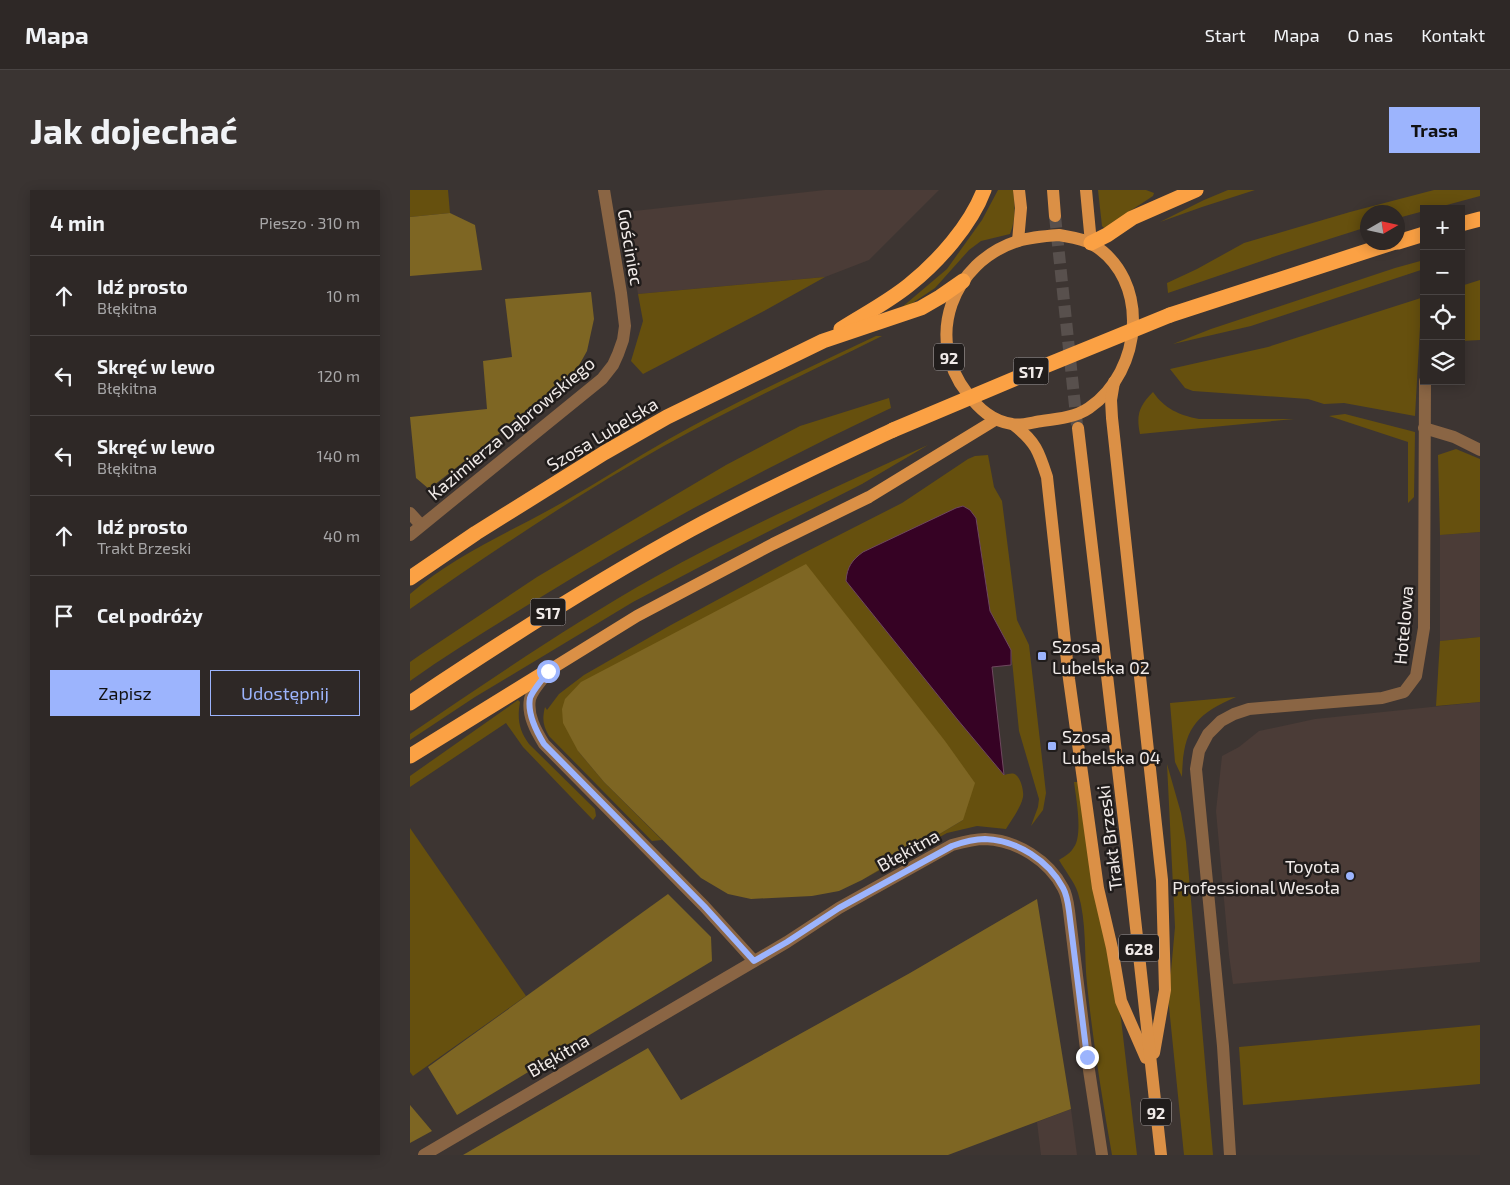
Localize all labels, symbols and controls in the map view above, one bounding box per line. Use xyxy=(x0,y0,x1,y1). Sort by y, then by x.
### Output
text: Mapa xyxy=(25,20,89,49)
text: Start xyxy=(1205,24,1246,46)
text: Mapa xyxy=(1274,24,1320,46)
text: O nas xyxy=(1348,24,1393,46)
text: Kontakt xyxy=(1421,24,1485,46)
button: Trasa xyxy=(1389,107,1480,153)
text: Jak dojechać xyxy=(30,109,238,151)
north arrow xyxy=(1360,205,1405,250)
map controls xyxy=(1420,205,1465,385)
button: + xyxy=(1420,205,1465,250)
street label: Gościniec xyxy=(613,207,649,287)
text: 4 min xyxy=(50,210,105,235)
text: Pieszo · 310 m xyxy=(259,213,360,232)
button: − xyxy=(1420,250,1465,295)
text: Idź prosto xyxy=(97,275,188,298)
icon: ahead xyxy=(50,282,78,310)
text: 10 m xyxy=(326,286,360,305)
button: locate xyxy=(1420,295,1465,340)
text: Błękitna xyxy=(97,298,157,317)
button: layers xyxy=(1420,340,1465,385)
road number: 92 xyxy=(934,344,964,370)
street label: Kazimierza Dąbrowskiego xyxy=(423,352,599,504)
text: Skręć w lewo xyxy=(97,355,215,378)
road number: S17 xyxy=(1014,358,1048,385)
icon: left xyxy=(50,362,78,390)
text: 120 m xyxy=(317,366,360,385)
text: Błękitna xyxy=(97,378,157,397)
street label: Szosa Lubelska xyxy=(543,392,661,476)
text: Skręć w lewo xyxy=(97,435,215,458)
icon: left xyxy=(50,442,78,470)
text: 140 m xyxy=(317,446,360,465)
text: Błękitna xyxy=(97,458,157,477)
text: Idź prosto xyxy=(97,515,188,538)
icon: ahead xyxy=(50,522,78,550)
text: 40 m xyxy=(323,526,360,545)
text: Trakt Brzeski xyxy=(97,538,191,557)
street label: Hotelowa xyxy=(1389,585,1417,665)
road number: S17 xyxy=(530,598,566,626)
icon: arrive xyxy=(50,602,78,630)
text: Cel podróży xyxy=(97,604,203,627)
place label: Szosa Lubelska 02 xyxy=(1052,635,1150,678)
marker: Szosa Lubelska 02 xyxy=(1036,650,1048,662)
route start xyxy=(537,660,560,683)
button: Zapisz xyxy=(50,670,200,716)
button: Udostępnij xyxy=(210,670,360,716)
place label: Szosa Lubelska 04 xyxy=(1062,725,1161,768)
marker: Szosa Lubelska 04 xyxy=(1046,740,1058,752)
street label: Trakt Brzeski xyxy=(1092,784,1126,892)
street label: Błękitna xyxy=(873,824,943,876)
place label: Toyota Professional Wesoła xyxy=(1172,855,1340,898)
marker: Toyota Professional Wesoła xyxy=(1344,870,1356,882)
road number: 628 xyxy=(1119,934,1159,961)
street label: Błękitna xyxy=(523,1029,593,1081)
route end xyxy=(1076,1046,1099,1069)
road number: 92 xyxy=(1141,1099,1171,1126)

